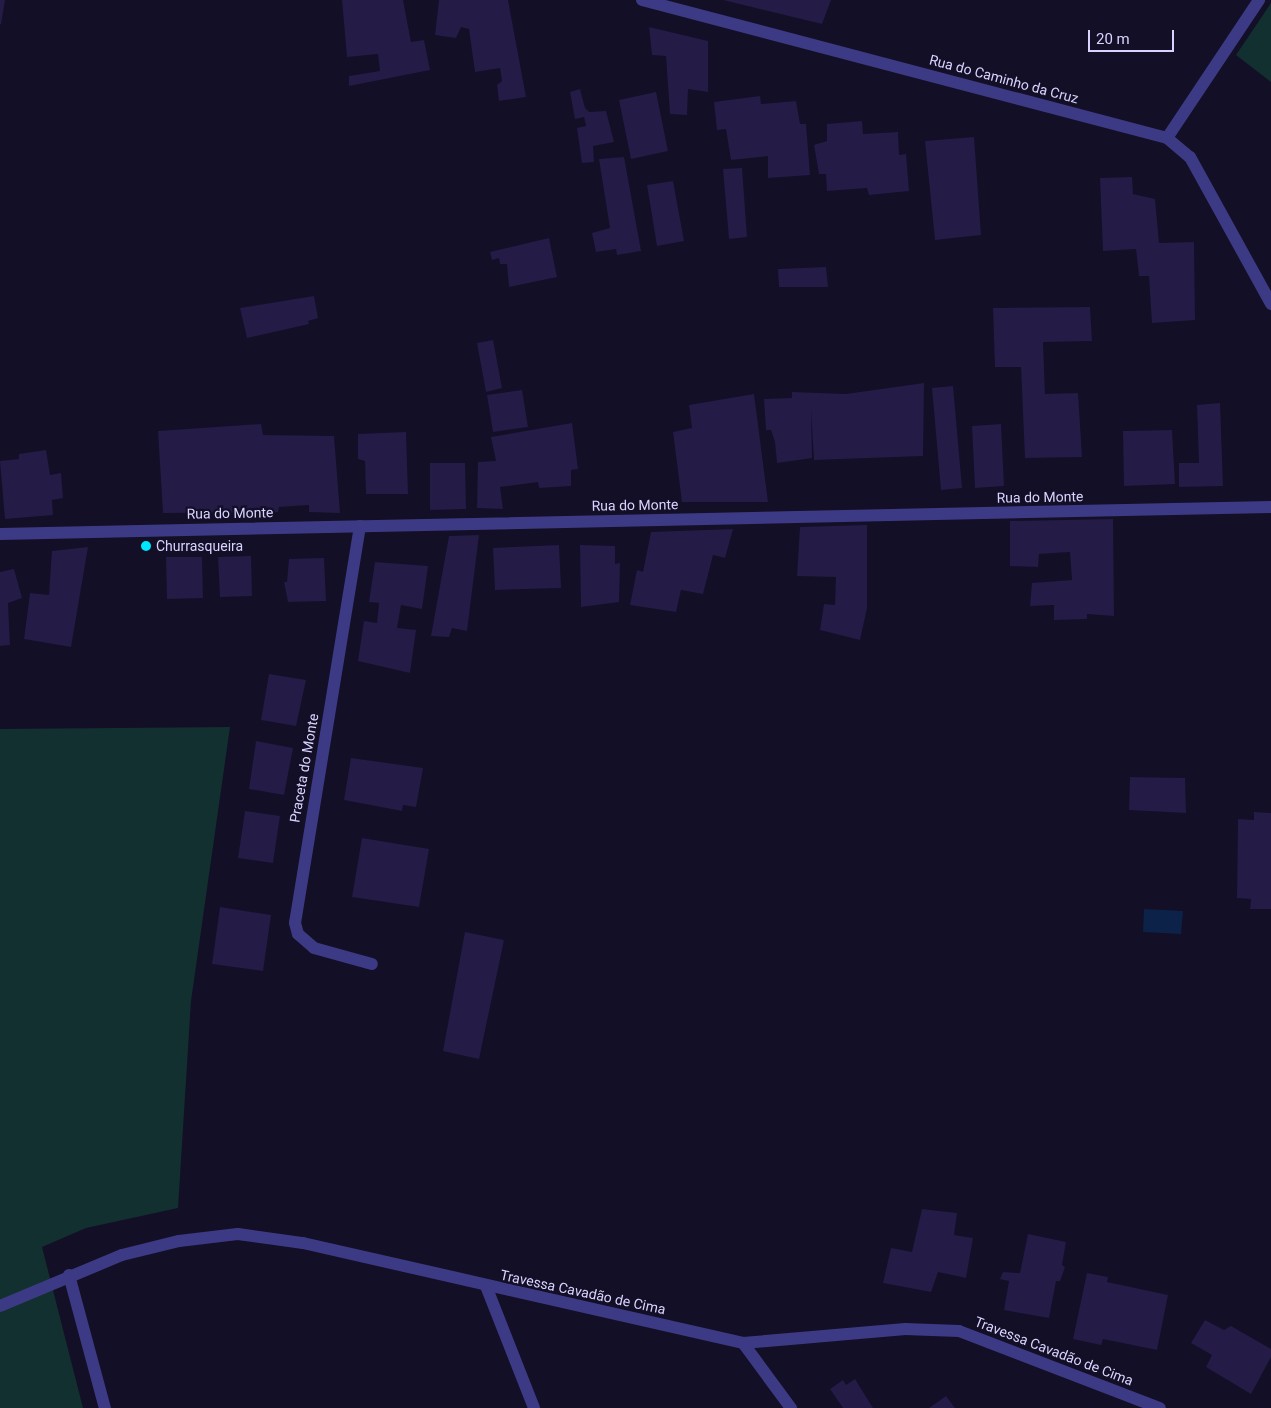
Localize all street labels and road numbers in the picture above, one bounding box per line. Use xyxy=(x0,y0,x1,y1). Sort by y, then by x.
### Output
street label: Rua do Caminho da Cruz xyxy=(928,51,1080,107)
street label: Rua do Monte xyxy=(996,488,1084,506)
street label: Rua do Monte xyxy=(591,496,679,514)
street label: Rua do Monte xyxy=(186,504,274,522)
street label: Praceta do Monte xyxy=(286,712,322,824)
street label: Travessa Cavadão de Cima xyxy=(499,1266,667,1318)
street label: Travessa Cavadão de Cima xyxy=(972,1313,1136,1389)

